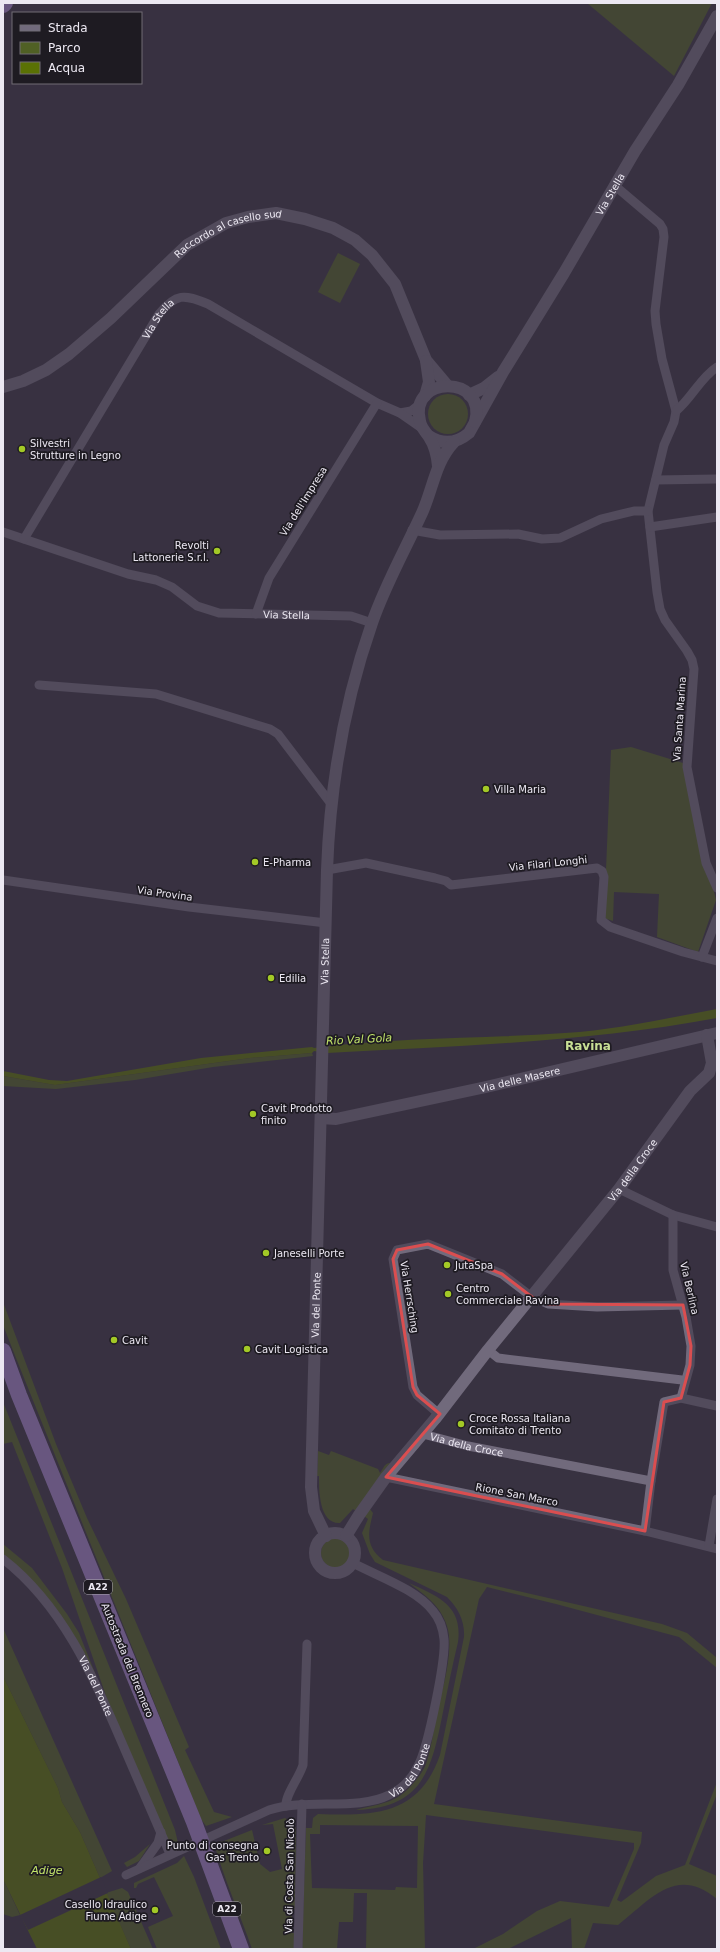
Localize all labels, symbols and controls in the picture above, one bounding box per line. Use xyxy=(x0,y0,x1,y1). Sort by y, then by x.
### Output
legend xyxy=(12,12,142,84)
text: Strada xyxy=(48,21,88,35)
text: Parco xyxy=(48,41,81,55)
text: Acqua xyxy=(48,61,85,75)
street label: Via Stella xyxy=(594,171,627,217)
street label: Raccordo al casello sud xyxy=(172,208,283,260)
street label: Via Stella xyxy=(140,297,176,341)
place label: Silvestri Strutture in Legno xyxy=(30,438,121,461)
marker: Silvestri Strutture in Legno xyxy=(17,444,27,454)
street label: Via dell'Impresa xyxy=(278,464,329,538)
place label: Revolti Lattonerie S.r.l. xyxy=(133,540,209,563)
marker: Revolti Lattonerie S.r.l. xyxy=(212,546,222,556)
street label: Via Stella xyxy=(263,609,310,621)
street label: Via Santa Marina xyxy=(671,676,688,762)
marker: Villa Maria xyxy=(481,784,491,794)
place label: Villa Maria xyxy=(494,784,546,795)
street label: Via Filari Longhi xyxy=(508,854,588,873)
marker: E-Pharma xyxy=(250,857,260,867)
place label: E-Pharma xyxy=(263,857,311,868)
street label: Via Provina xyxy=(137,884,193,903)
street label: Via Stella xyxy=(319,938,331,985)
marker: Edilia xyxy=(266,973,276,983)
place label: Edilia xyxy=(279,973,306,984)
water label: Rio Val Gola xyxy=(326,1031,393,1048)
district label: Ravina xyxy=(565,1039,611,1053)
street label: Via delle Masere xyxy=(479,1065,561,1094)
place label: Cavit Prodotto finito xyxy=(261,1103,332,1126)
marker: Cavit Prodotto finito xyxy=(248,1109,258,1119)
street label: Via della Croce xyxy=(606,1137,659,1204)
marker: Janeselli Porte xyxy=(261,1248,271,1258)
place label: Janeselli Porte xyxy=(273,1248,344,1259)
street label: Via Herrsching xyxy=(398,1260,421,1334)
marker: JutaSpa xyxy=(442,1260,452,1270)
place label: JutaSpa xyxy=(454,1260,493,1271)
street label: Via Berlina xyxy=(678,1261,701,1316)
street label: Via del Ponte xyxy=(310,1272,323,1338)
place label: Centro Commerciale Ravina xyxy=(456,1283,559,1306)
marker: Centro Commerciale Ravina xyxy=(443,1289,453,1299)
marker: Cavit xyxy=(109,1335,119,1345)
place label: Cavit xyxy=(122,1335,148,1346)
marker: Cavit Logistica xyxy=(242,1344,252,1354)
place label: Cavit Logistica xyxy=(255,1344,328,1355)
place label: Croce Rossa Italiana Comitato di Trento xyxy=(469,1413,570,1436)
marker: Croce Rossa Italiana Comitato di Trento xyxy=(456,1419,466,1429)
street label: Via della Croce xyxy=(429,1431,504,1459)
street label: Rione San Marco xyxy=(475,1481,559,1508)
road number: A22 xyxy=(84,1580,112,1594)
street label: Autostrada del Brennero xyxy=(100,1601,156,1719)
street label: Via del Ponte xyxy=(76,1654,115,1718)
street label: Via del Ponte xyxy=(387,1742,432,1800)
street label: Via di Costa San Nicolò xyxy=(283,1818,296,1934)
place label: Punto di consegna Gas Trento xyxy=(167,1840,259,1863)
marker: Punto di consegna Gas Trento xyxy=(262,1846,272,1856)
water label: Adige xyxy=(30,1864,63,1877)
place label: Casello Idraulico Fiume Adige xyxy=(65,1899,147,1922)
road number: A22 xyxy=(213,1902,241,1916)
marker: Casello Idraulico Fiume Adige xyxy=(150,1905,160,1915)

